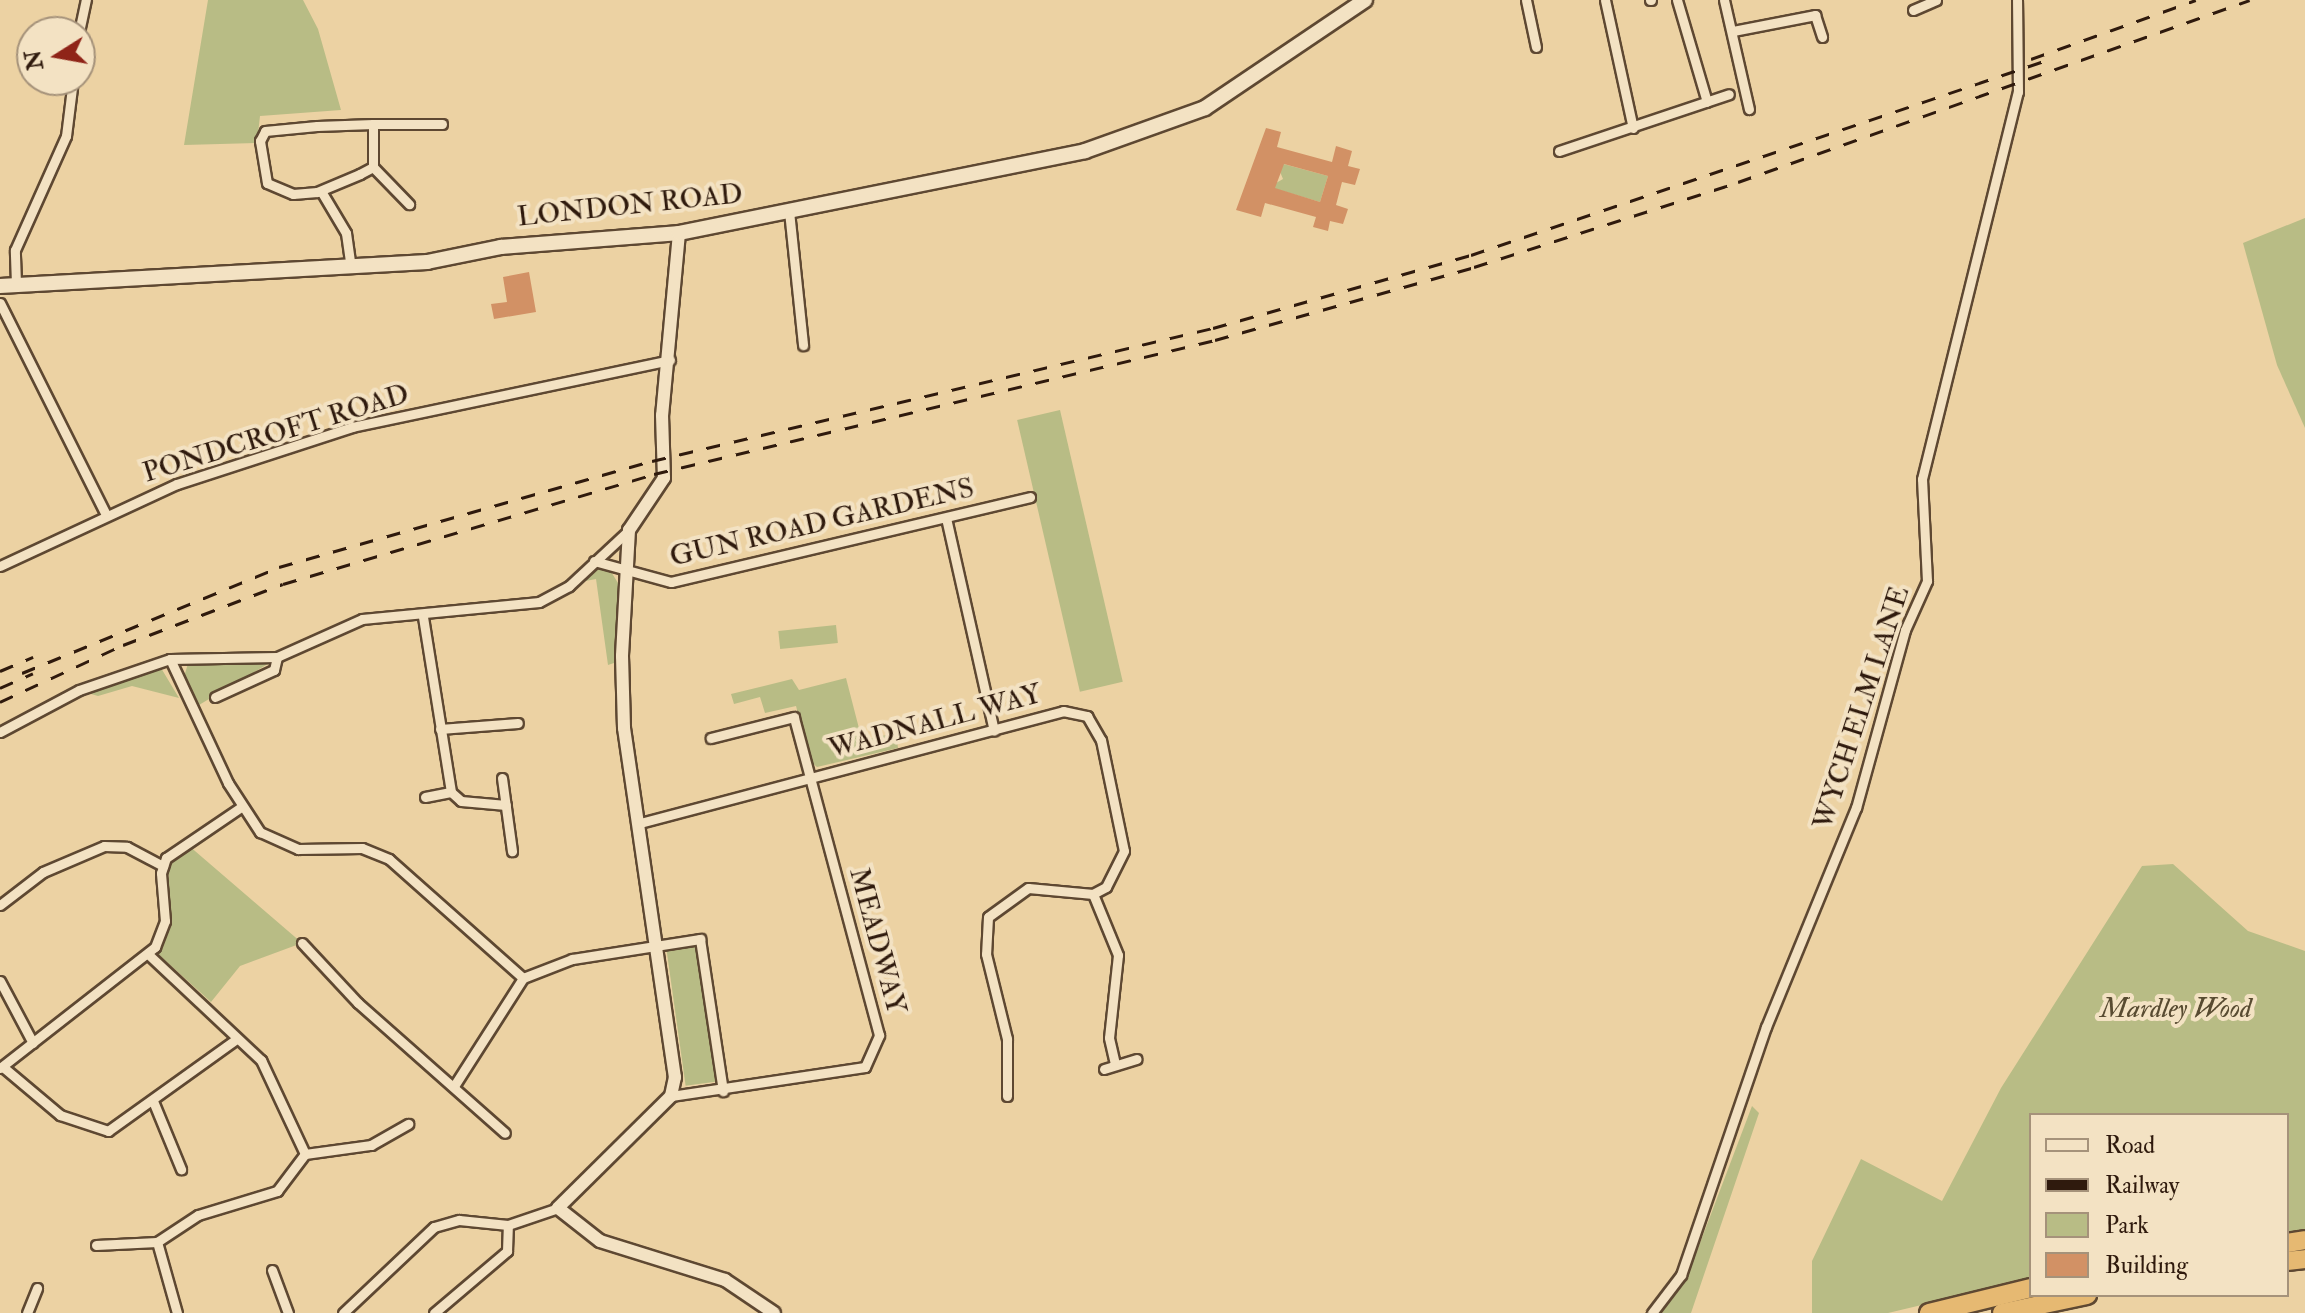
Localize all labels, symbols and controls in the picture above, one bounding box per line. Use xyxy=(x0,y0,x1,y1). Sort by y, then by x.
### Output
north arrow xyxy=(16,16,96,96)
text: N xyxy=(19,48,50,73)
street label: LONDON ROAD xyxy=(516,177,744,235)
street label: PONDCROFT ROAD xyxy=(139,378,413,490)
street label: GUN ROAD GARDENS xyxy=(667,472,977,574)
street label: WYCH ELM LANE xyxy=(1807,582,1917,834)
street label: WADNALL WAY xyxy=(825,677,1045,767)
street label: MEADWAY xyxy=(841,864,913,1018)
park label: Mardley Wood xyxy=(2100,992,2252,1026)
legend xyxy=(2029,1113,2289,1297)
text: Road xyxy=(2105,1130,2155,1161)
text: Railway xyxy=(2105,1170,2179,1201)
text: Park xyxy=(2105,1210,2149,1241)
text: Building xyxy=(2105,1250,2188,1281)

